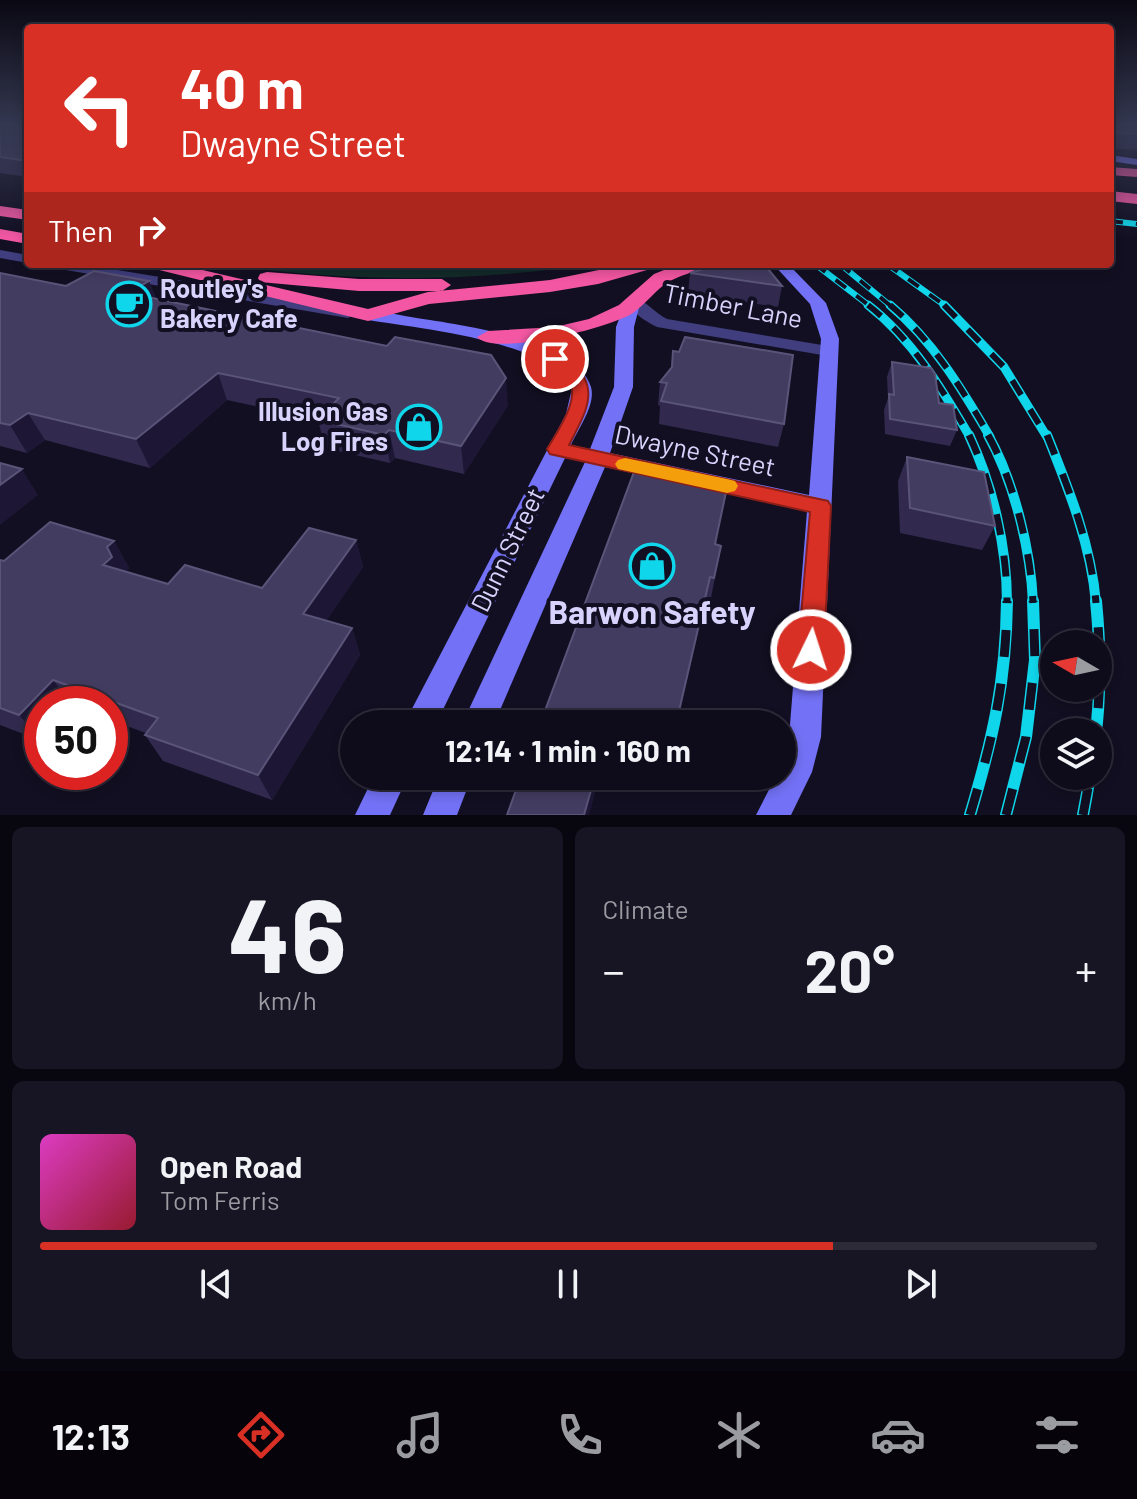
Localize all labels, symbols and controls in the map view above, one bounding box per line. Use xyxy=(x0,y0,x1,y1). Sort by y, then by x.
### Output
text: 40 m xyxy=(180,53,304,120)
icon: left xyxy=(48,56,152,160)
text: Dwayne Street xyxy=(180,121,406,164)
icon: right xyxy=(129,208,173,252)
text: Then xyxy=(48,212,113,248)
place label: Routley's Bakery Cafe xyxy=(160,272,298,333)
street label: Timber Lane xyxy=(661,276,805,333)
cafe icon: Routley's Bakery Cafe xyxy=(105,280,153,328)
pin xyxy=(521,325,589,393)
icon: arrive xyxy=(533,337,577,381)
place label: Illusion Gas Log Fires xyxy=(258,395,388,456)
shop icon: Illusion Gas Log Fires xyxy=(395,403,443,451)
street label: Dwayne Street xyxy=(612,417,778,482)
street label: Dunn Street xyxy=(463,482,550,616)
shop icon: Barwon Safety xyxy=(628,542,676,590)
place label: Barwon Safety xyxy=(548,592,756,630)
position arrow xyxy=(769,608,853,692)
north arrow xyxy=(1040,630,1112,702)
map controls xyxy=(1040,630,1112,790)
speed limit sign: 50 xyxy=(24,686,128,790)
button: layers xyxy=(1040,718,1112,790)
text: 12:14 · 1 min · 160 m xyxy=(445,732,691,768)
text: 46 xyxy=(228,869,347,994)
text: Climate xyxy=(603,893,689,924)
text: 20° xyxy=(805,933,895,1005)
text: − xyxy=(603,943,625,996)
text: + xyxy=(1075,943,1097,996)
text: km/h xyxy=(258,984,317,1015)
text: Open Road xyxy=(160,1148,302,1184)
text: Tom Ferris xyxy=(160,1184,280,1215)
icon: previous xyxy=(194,1262,238,1306)
icon: pause xyxy=(546,1262,590,1306)
icon: next xyxy=(899,1262,943,1306)
icon: directions xyxy=(233,1407,289,1463)
icon: music xyxy=(392,1407,448,1463)
icon: phone xyxy=(552,1407,608,1463)
icon: climate xyxy=(711,1407,767,1463)
icon: car xyxy=(870,1407,926,1463)
icon: filters xyxy=(1029,1407,1085,1463)
text: 12:13 xyxy=(52,1414,130,1457)

